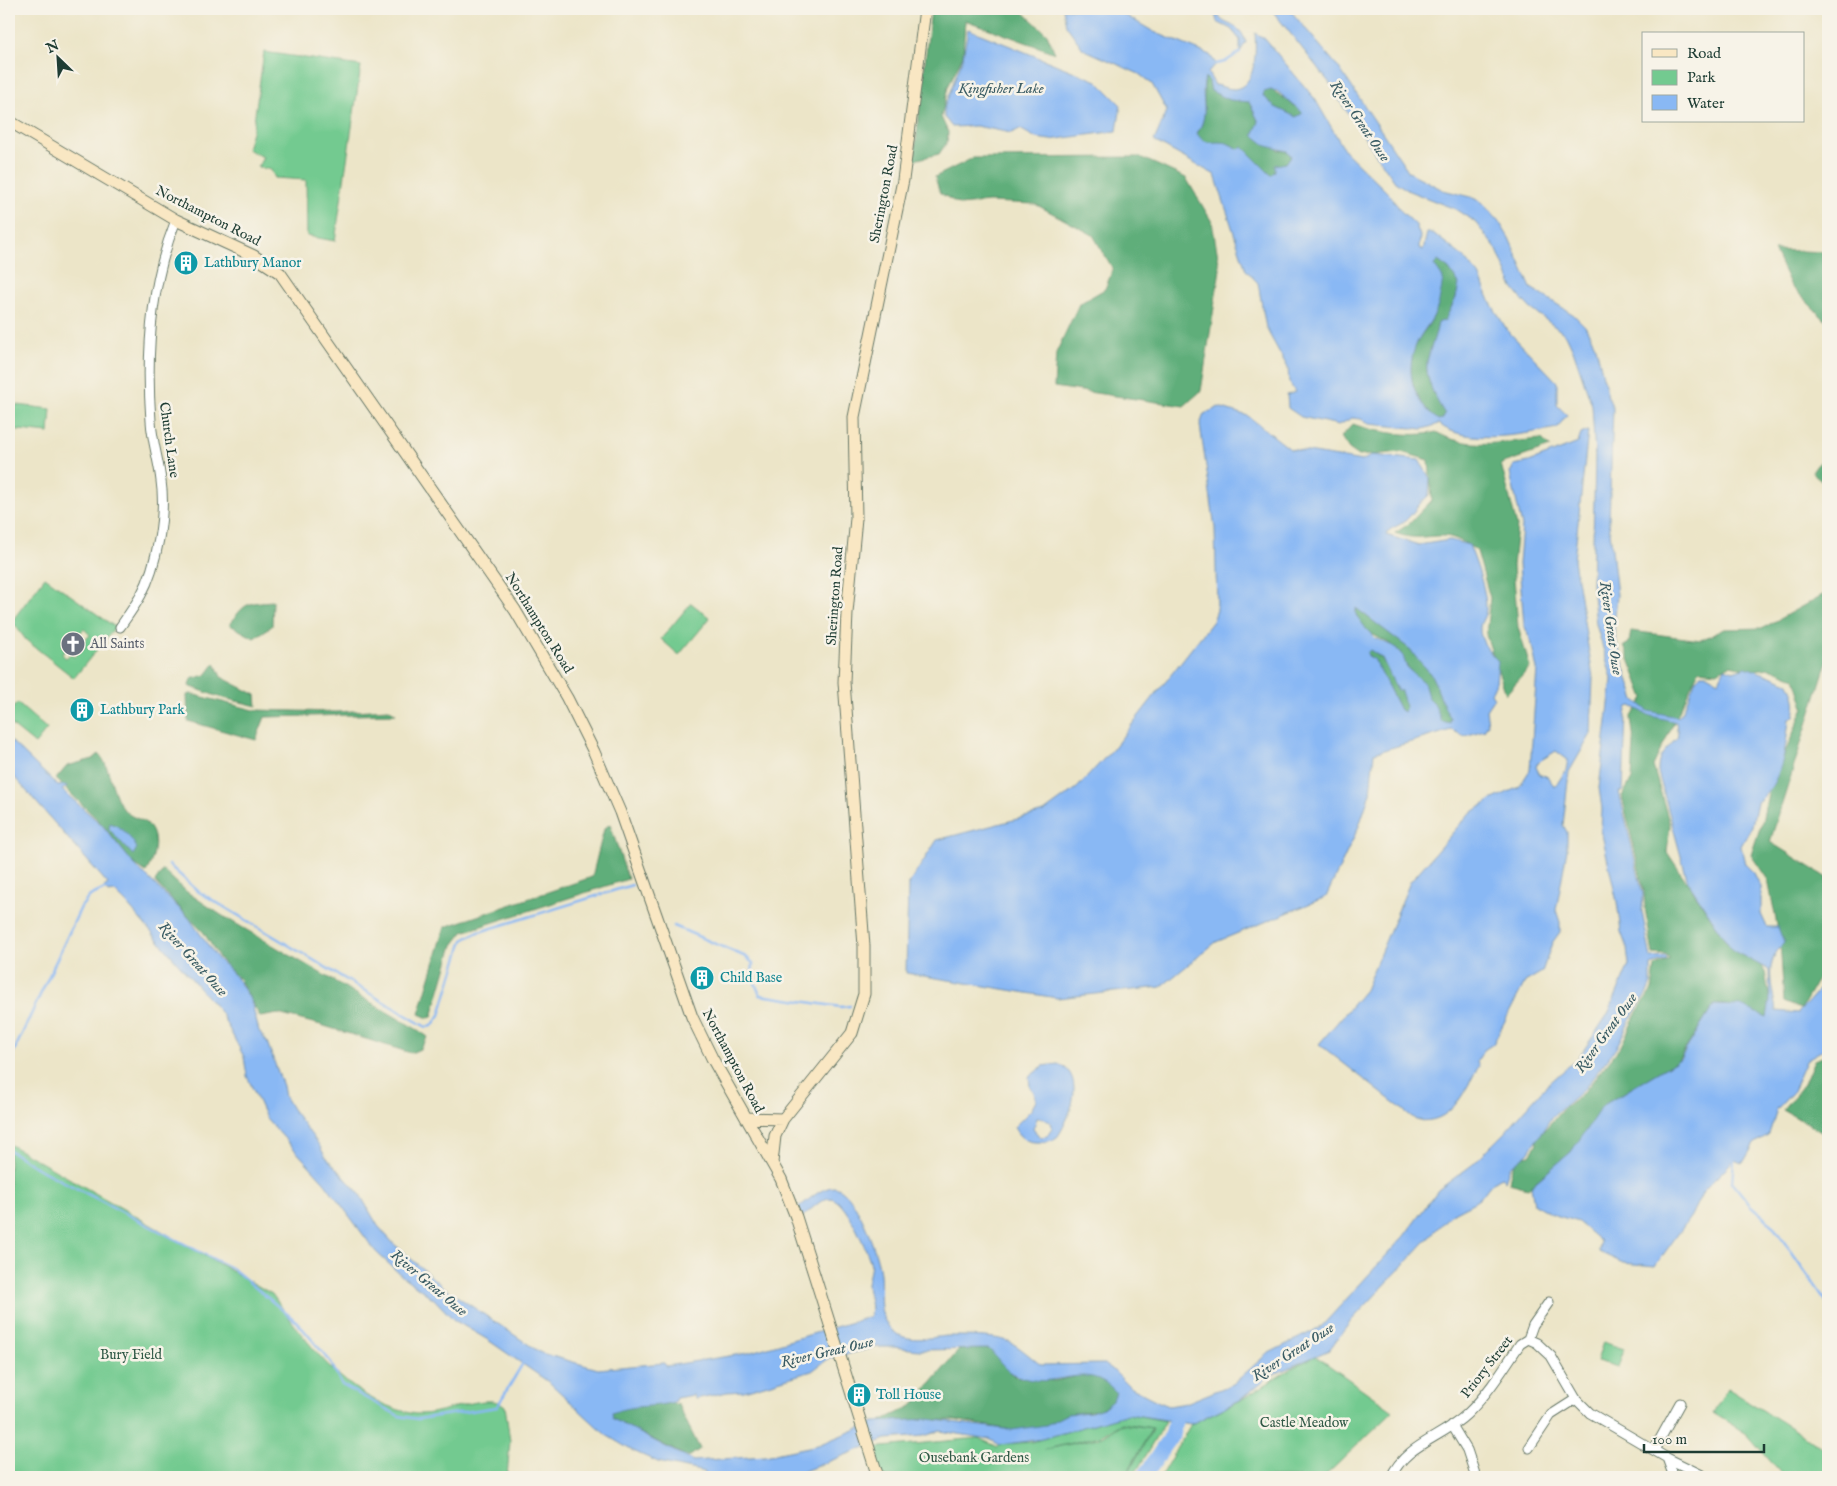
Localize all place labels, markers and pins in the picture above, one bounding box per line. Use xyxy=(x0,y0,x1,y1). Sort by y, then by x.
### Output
building icon: Lathbury Manor xyxy=(173,250,199,276)
place label: Lathbury Manor xyxy=(204,254,301,272)
church icon: All Saints xyxy=(60,631,86,657)
place label: All Saints xyxy=(89,635,144,653)
building icon: Lathbury Park xyxy=(69,697,95,723)
place label: Lathbury Park xyxy=(100,701,185,719)
building icon: Child Base xyxy=(689,965,715,991)
place label: Child Base xyxy=(720,969,783,987)
building icon: Toll House xyxy=(846,1382,872,1408)
place label: Toll House xyxy=(876,1386,942,1404)

